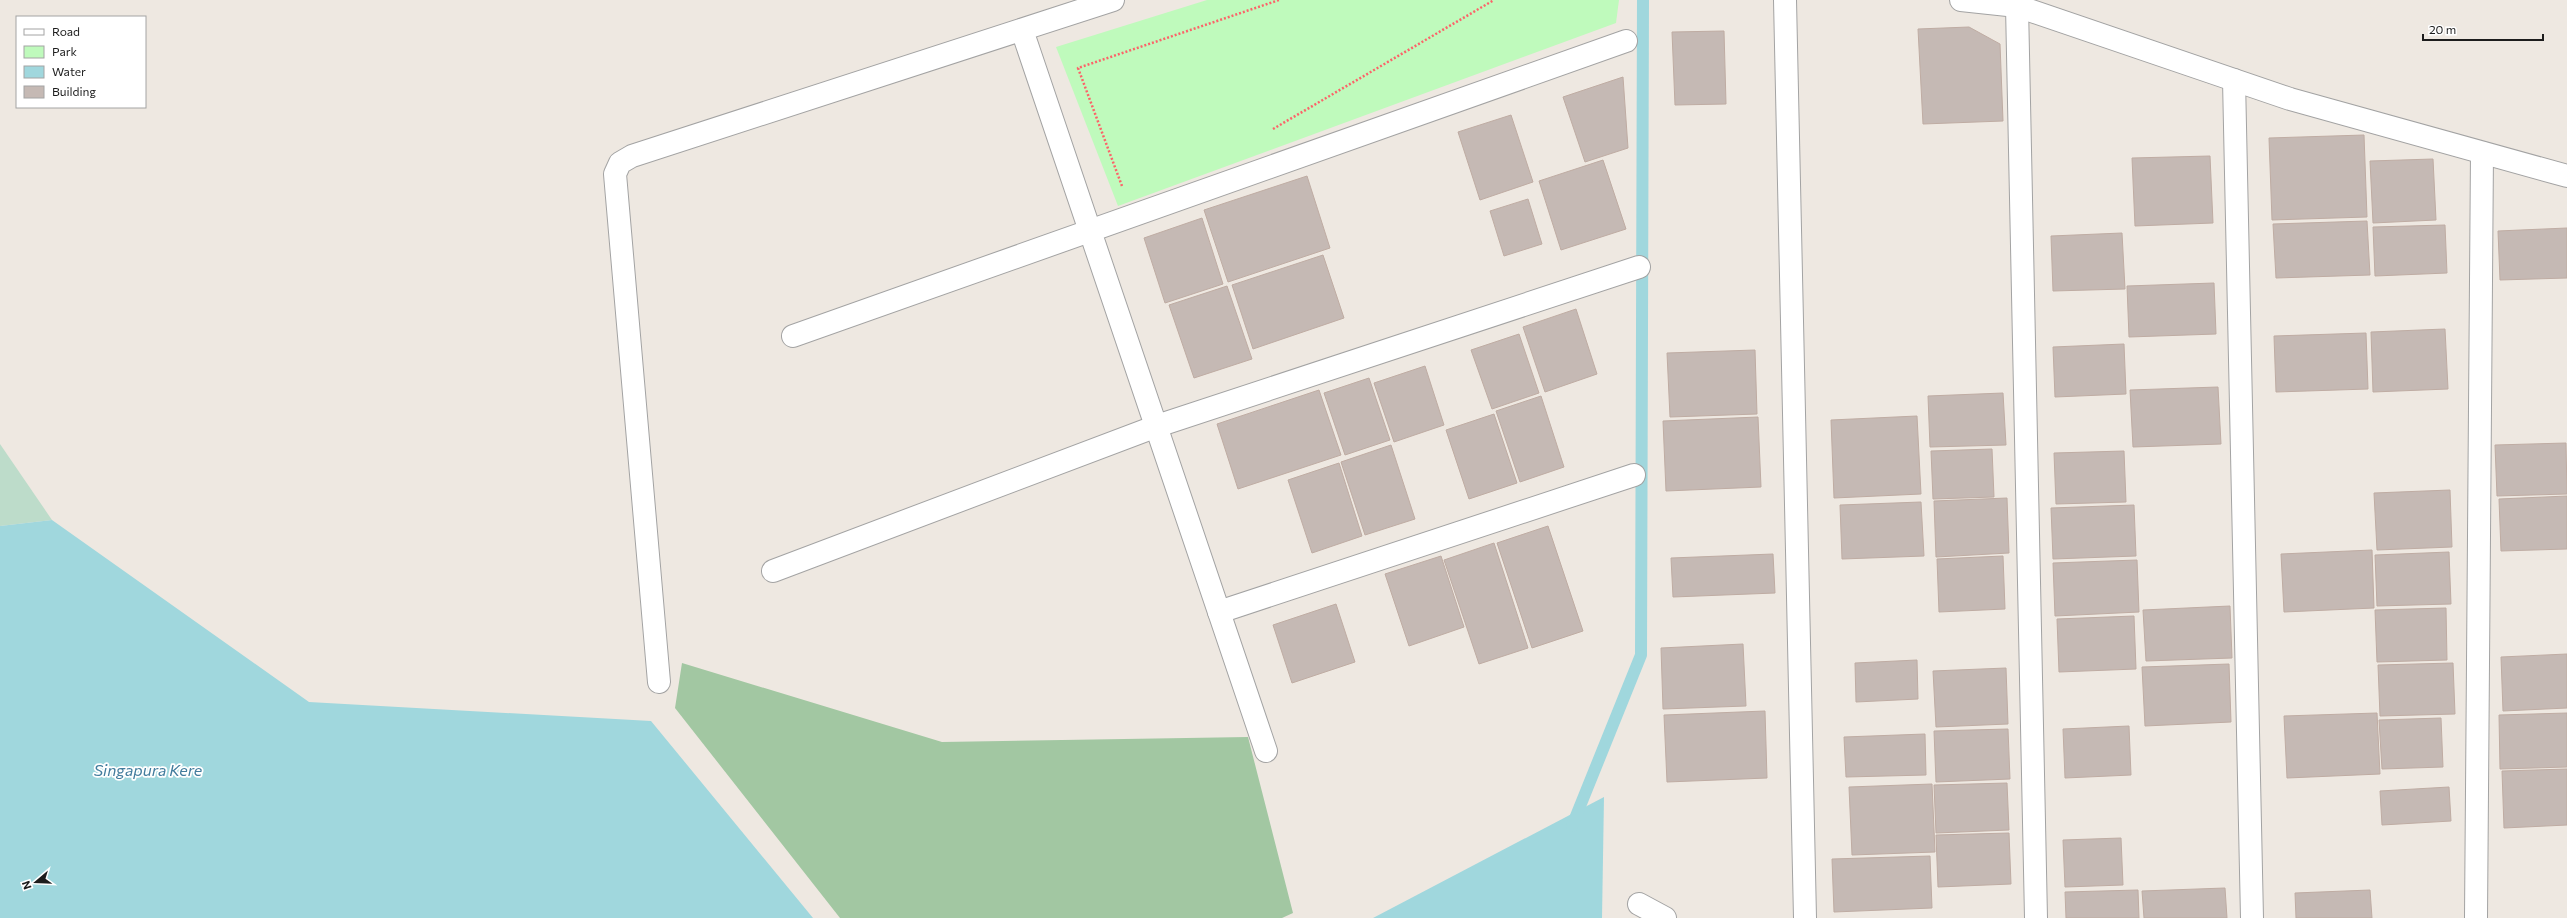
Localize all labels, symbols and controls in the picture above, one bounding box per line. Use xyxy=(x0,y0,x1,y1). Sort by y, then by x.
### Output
legend xyxy=(16,16,146,108)
scale bar xyxy=(2423,16,2543,42)
text: 20 m xyxy=(2429,22,2456,36)
text: Road xyxy=(52,24,80,38)
text: Park xyxy=(52,44,78,58)
text: Water xyxy=(52,64,86,78)
text: Building xyxy=(52,84,96,98)
water label: Singapura Kere xyxy=(94,760,203,779)
north arrow xyxy=(16,862,56,902)
text: N xyxy=(19,879,34,891)

